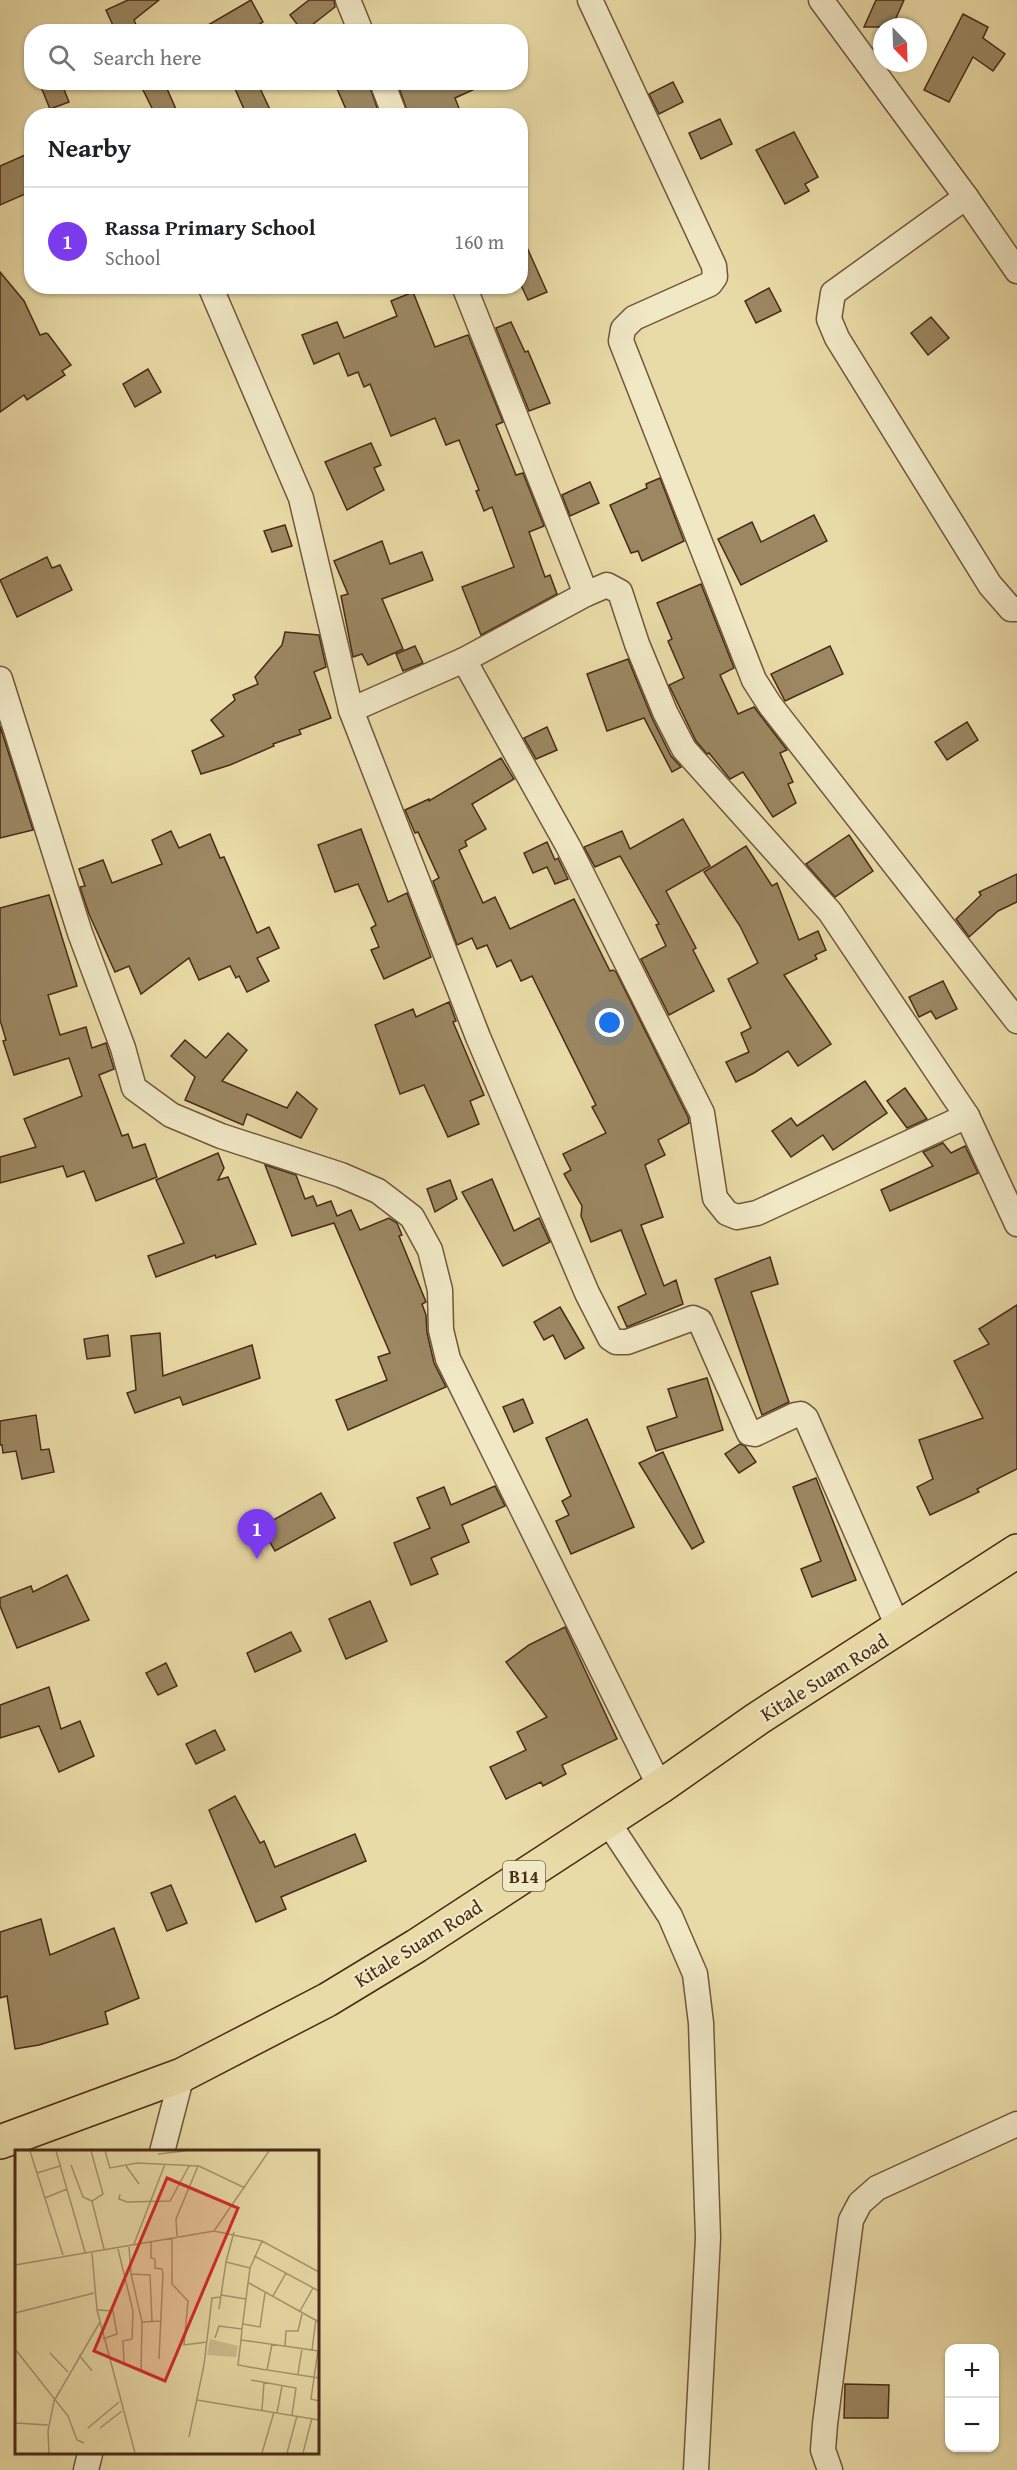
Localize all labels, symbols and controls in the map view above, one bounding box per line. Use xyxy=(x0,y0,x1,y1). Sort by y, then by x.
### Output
north arrow xyxy=(873,18,927,72)
search box xyxy=(24,24,528,90)
icon: search xyxy=(45,41,78,74)
text: Search here xyxy=(93,41,202,73)
text: Nearby xyxy=(48,128,131,167)
text: Rassa Primary School xyxy=(105,211,316,243)
text: 1 xyxy=(62,227,73,256)
text: 160 m xyxy=(454,227,504,256)
text: School xyxy=(105,243,161,272)
your location xyxy=(595,1008,624,1037)
pin: 1 xyxy=(238,1510,276,1559)
street label: Kitale Suam Road xyxy=(754,1626,894,1728)
road number: B14 xyxy=(503,1861,545,1891)
street label: Kitale Suam Road xyxy=(348,1892,488,1994)
inset map xyxy=(15,2150,320,2455)
map controls xyxy=(945,2344,999,2452)
button: + xyxy=(945,2344,999,2398)
button: − xyxy=(945,2398,999,2452)

